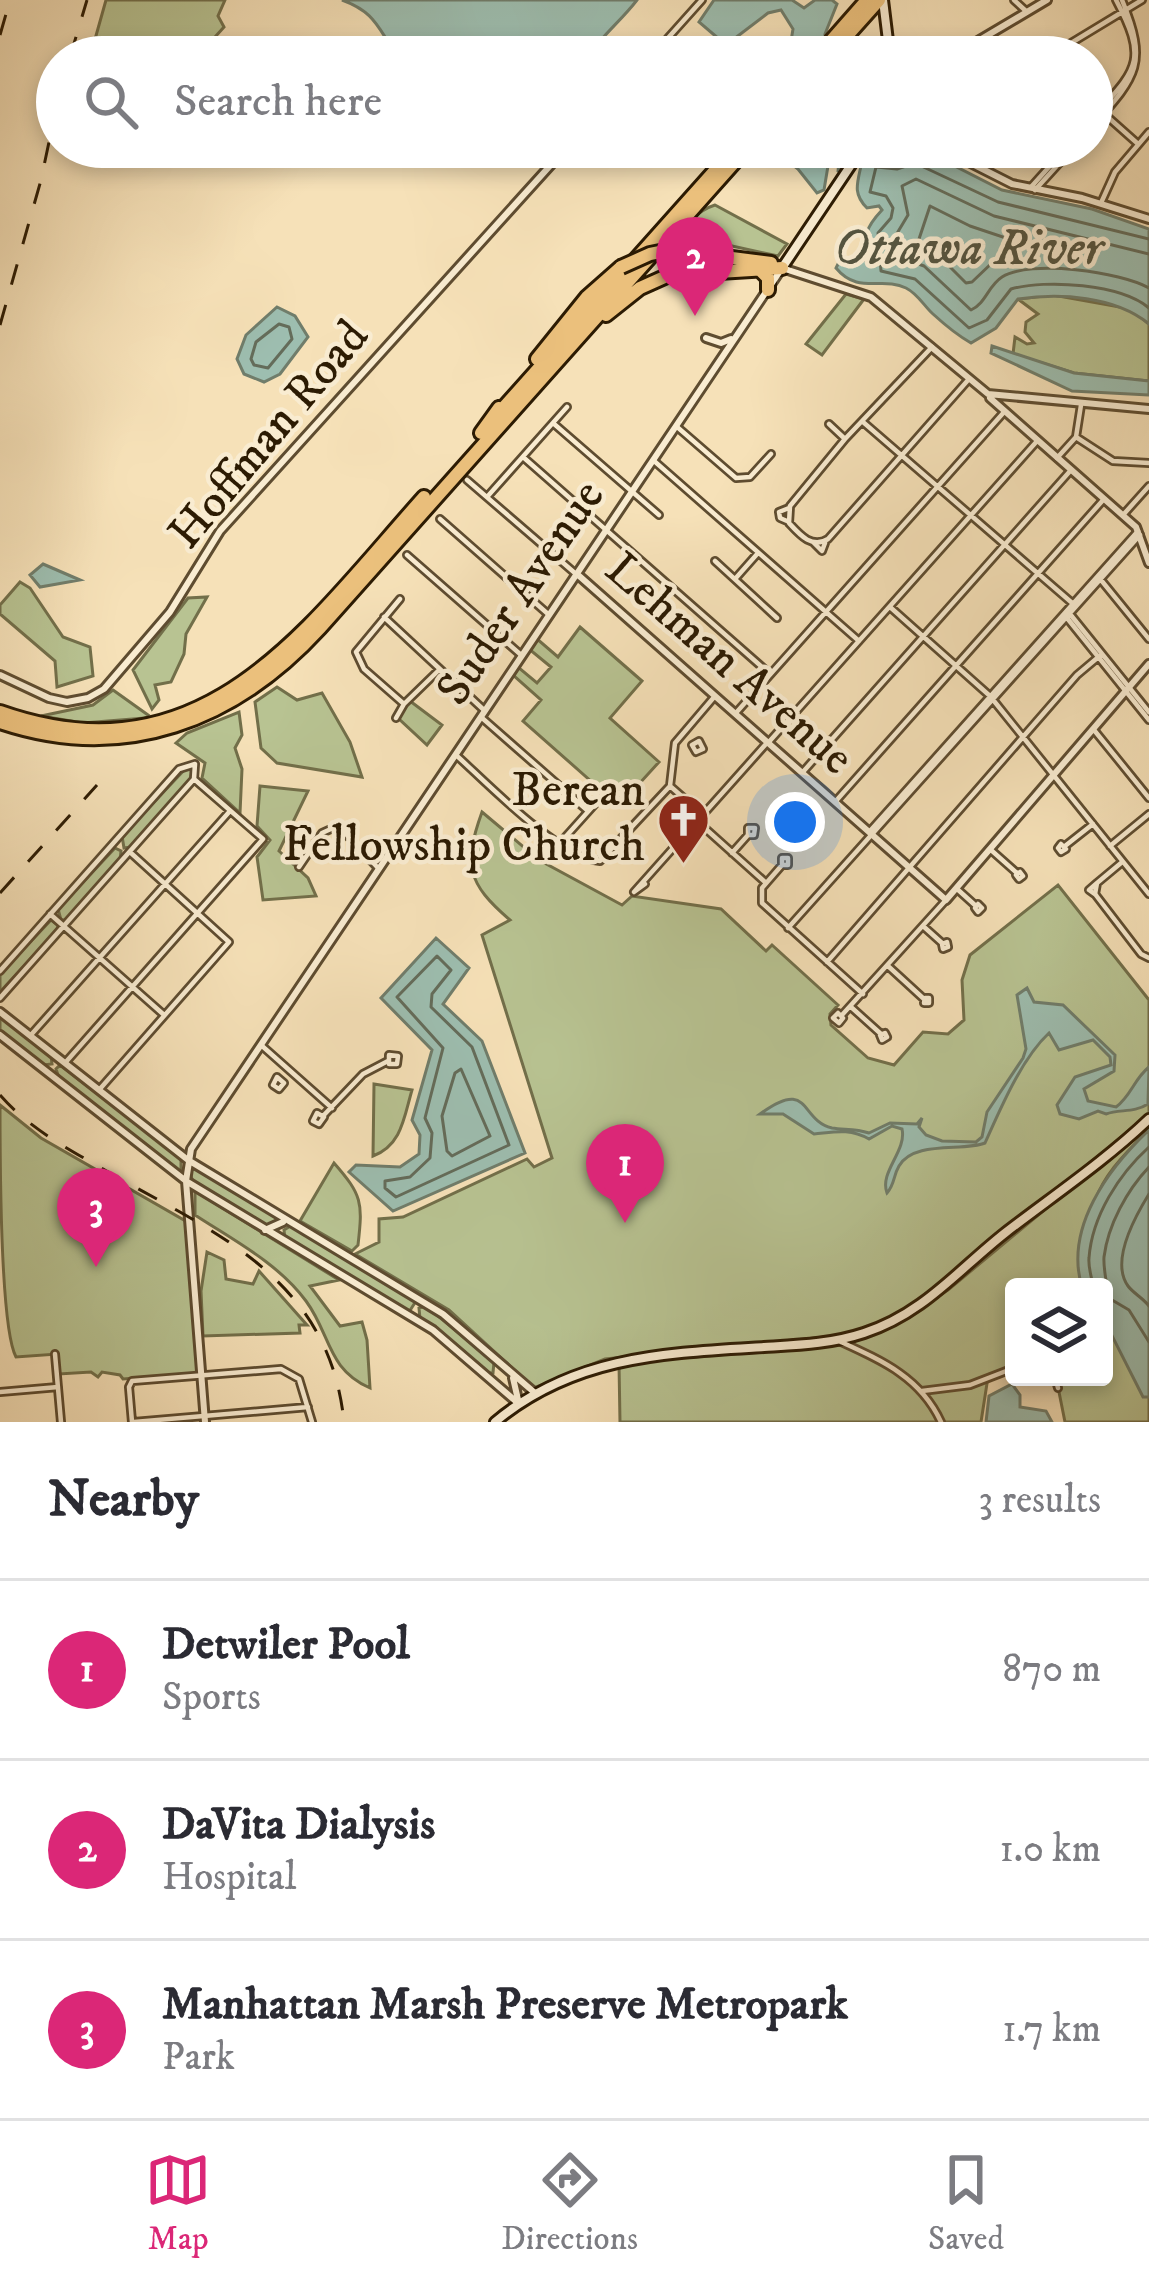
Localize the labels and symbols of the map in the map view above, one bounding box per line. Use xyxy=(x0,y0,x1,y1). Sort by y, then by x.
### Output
pin: 2 xyxy=(656,217,734,316)
water label: Ottawa River xyxy=(834,217,1106,281)
street label: Hoffman Road xyxy=(156,308,382,562)
street label: Suder Avenue xyxy=(424,469,618,717)
street label: Lehman Avenue xyxy=(592,540,866,788)
place label: Berean Fellowship Church xyxy=(283,761,645,876)
church icon: Berean Fellowship Church xyxy=(656,791,712,865)
your location xyxy=(765,792,825,852)
pin: 1 xyxy=(586,1124,664,1223)
pin: 3 xyxy=(57,1168,135,1267)

